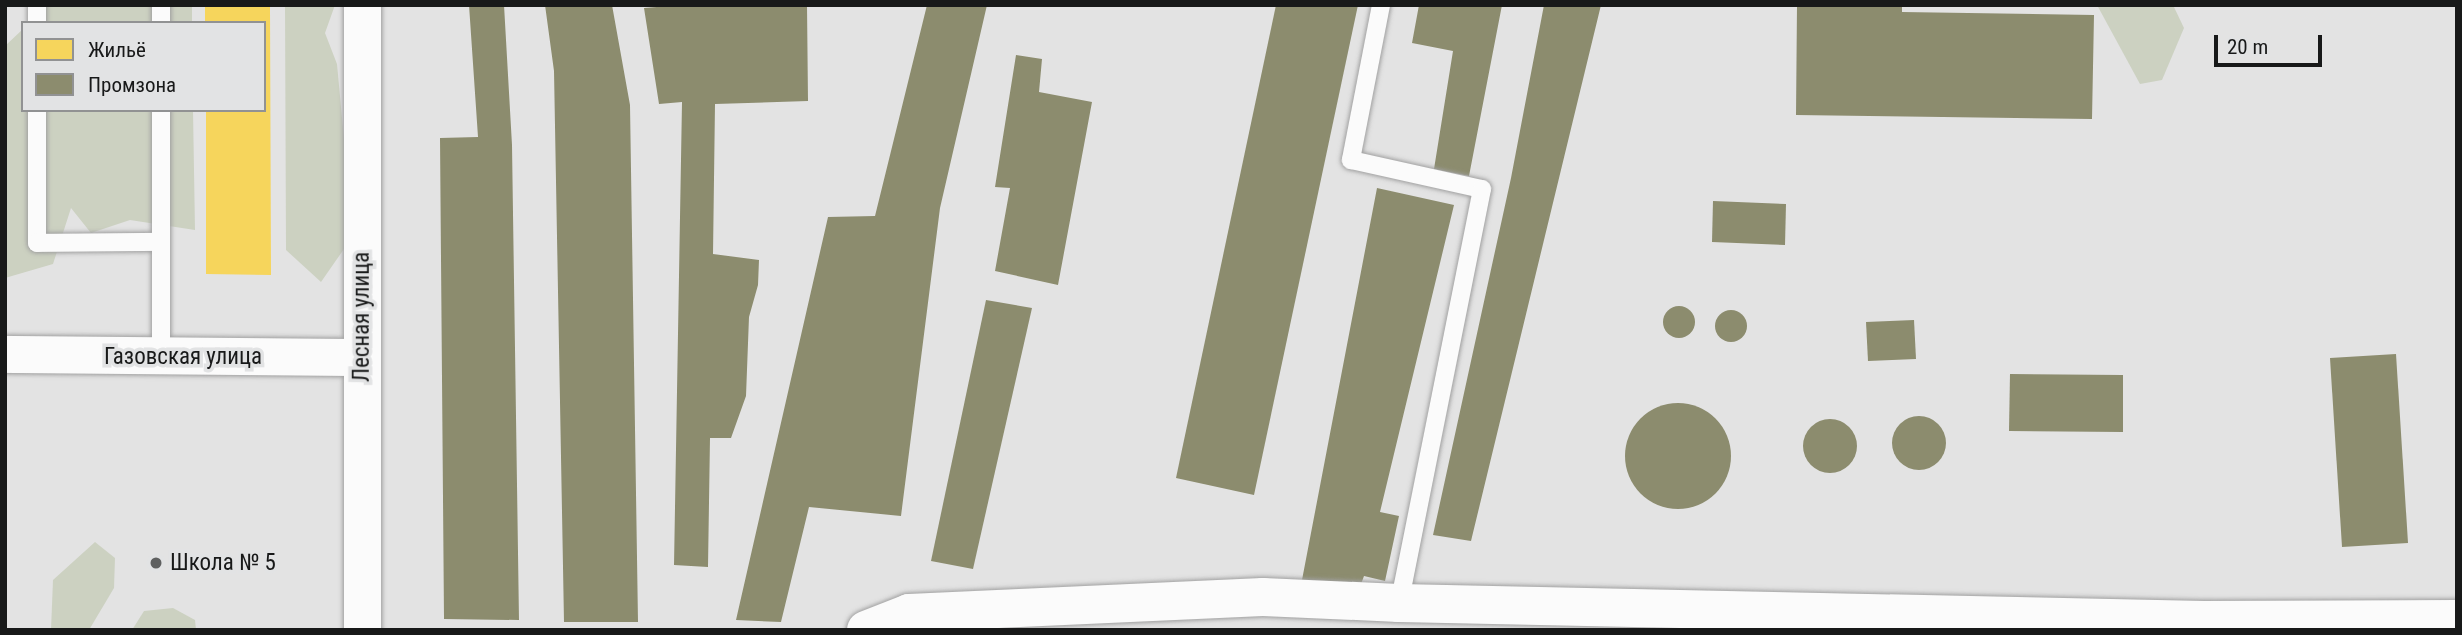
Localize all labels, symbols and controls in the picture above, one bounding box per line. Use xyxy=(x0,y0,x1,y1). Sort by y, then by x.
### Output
legend xyxy=(21,21,266,112)
scale bar xyxy=(2217,21,2326,65)
text: 20 m xyxy=(2227,35,2268,59)
text: Жильё xyxy=(88,38,146,62)
text: Промзона xyxy=(88,73,176,97)
street label: Лесная улица xyxy=(348,252,376,382)
street label: Газовская улица xyxy=(104,343,262,371)
place label: Школа № 5 xyxy=(170,549,276,577)
marker: Школа № 5 xyxy=(148,555,164,571)

